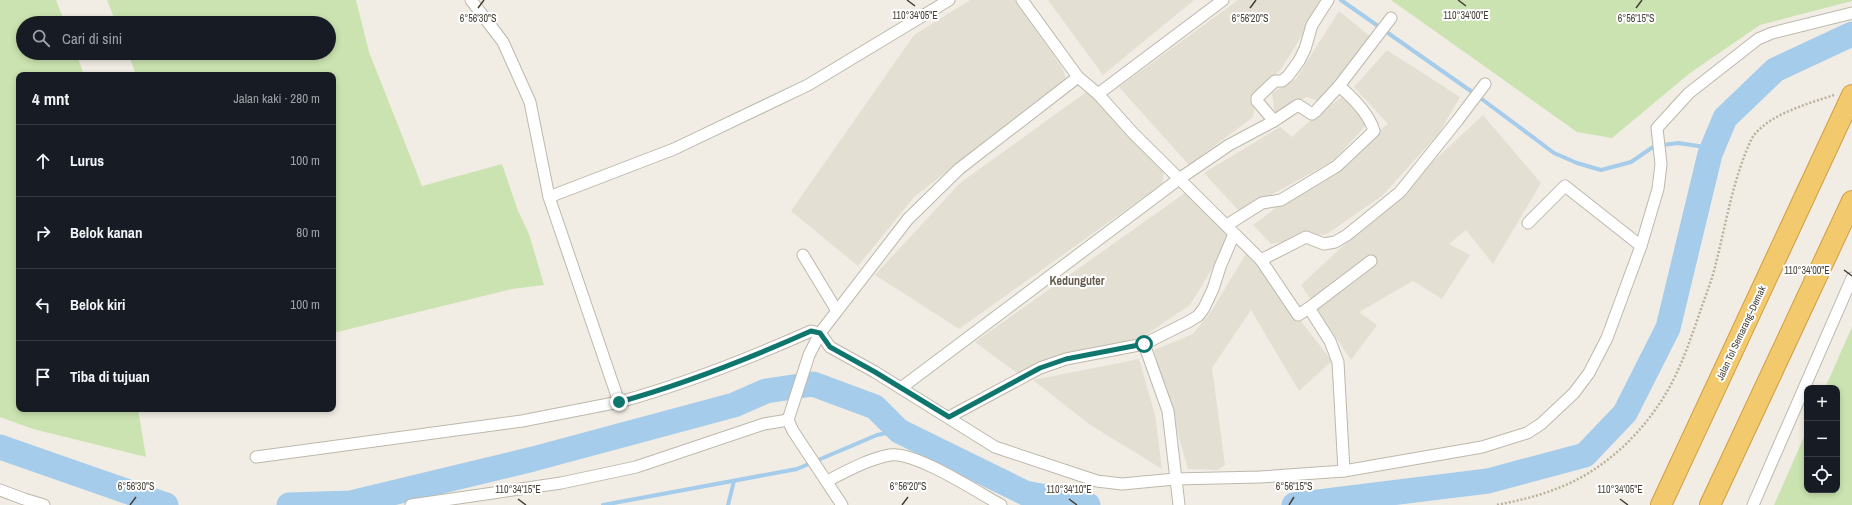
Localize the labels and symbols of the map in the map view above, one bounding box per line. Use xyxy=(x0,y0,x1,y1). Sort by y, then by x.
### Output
text: 110°34'05"E xyxy=(892,9,938,22)
text: 110°34'00"E xyxy=(1443,9,1489,22)
text: 6°56'30"S xyxy=(460,12,497,25)
text: 6°56'20"S xyxy=(1232,12,1269,25)
text: 6°56'15"S xyxy=(1618,12,1655,25)
text: 110°34'00"E xyxy=(1784,264,1830,277)
district label: Kedunguter xyxy=(1049,273,1105,289)
street label: Jalan Tol Semarang–Demak xyxy=(1713,283,1769,382)
route start xyxy=(1135,335,1153,353)
route end xyxy=(610,393,628,411)
text: 6°56'30"S xyxy=(118,480,155,493)
text: 6°56'20"S xyxy=(890,480,927,493)
text: 6°56'15"S xyxy=(1276,480,1313,493)
text: 110°34'15"E xyxy=(495,483,541,496)
text: 110°34'10"E xyxy=(1046,483,1092,496)
text: 110°34'05"E xyxy=(1597,483,1643,496)

